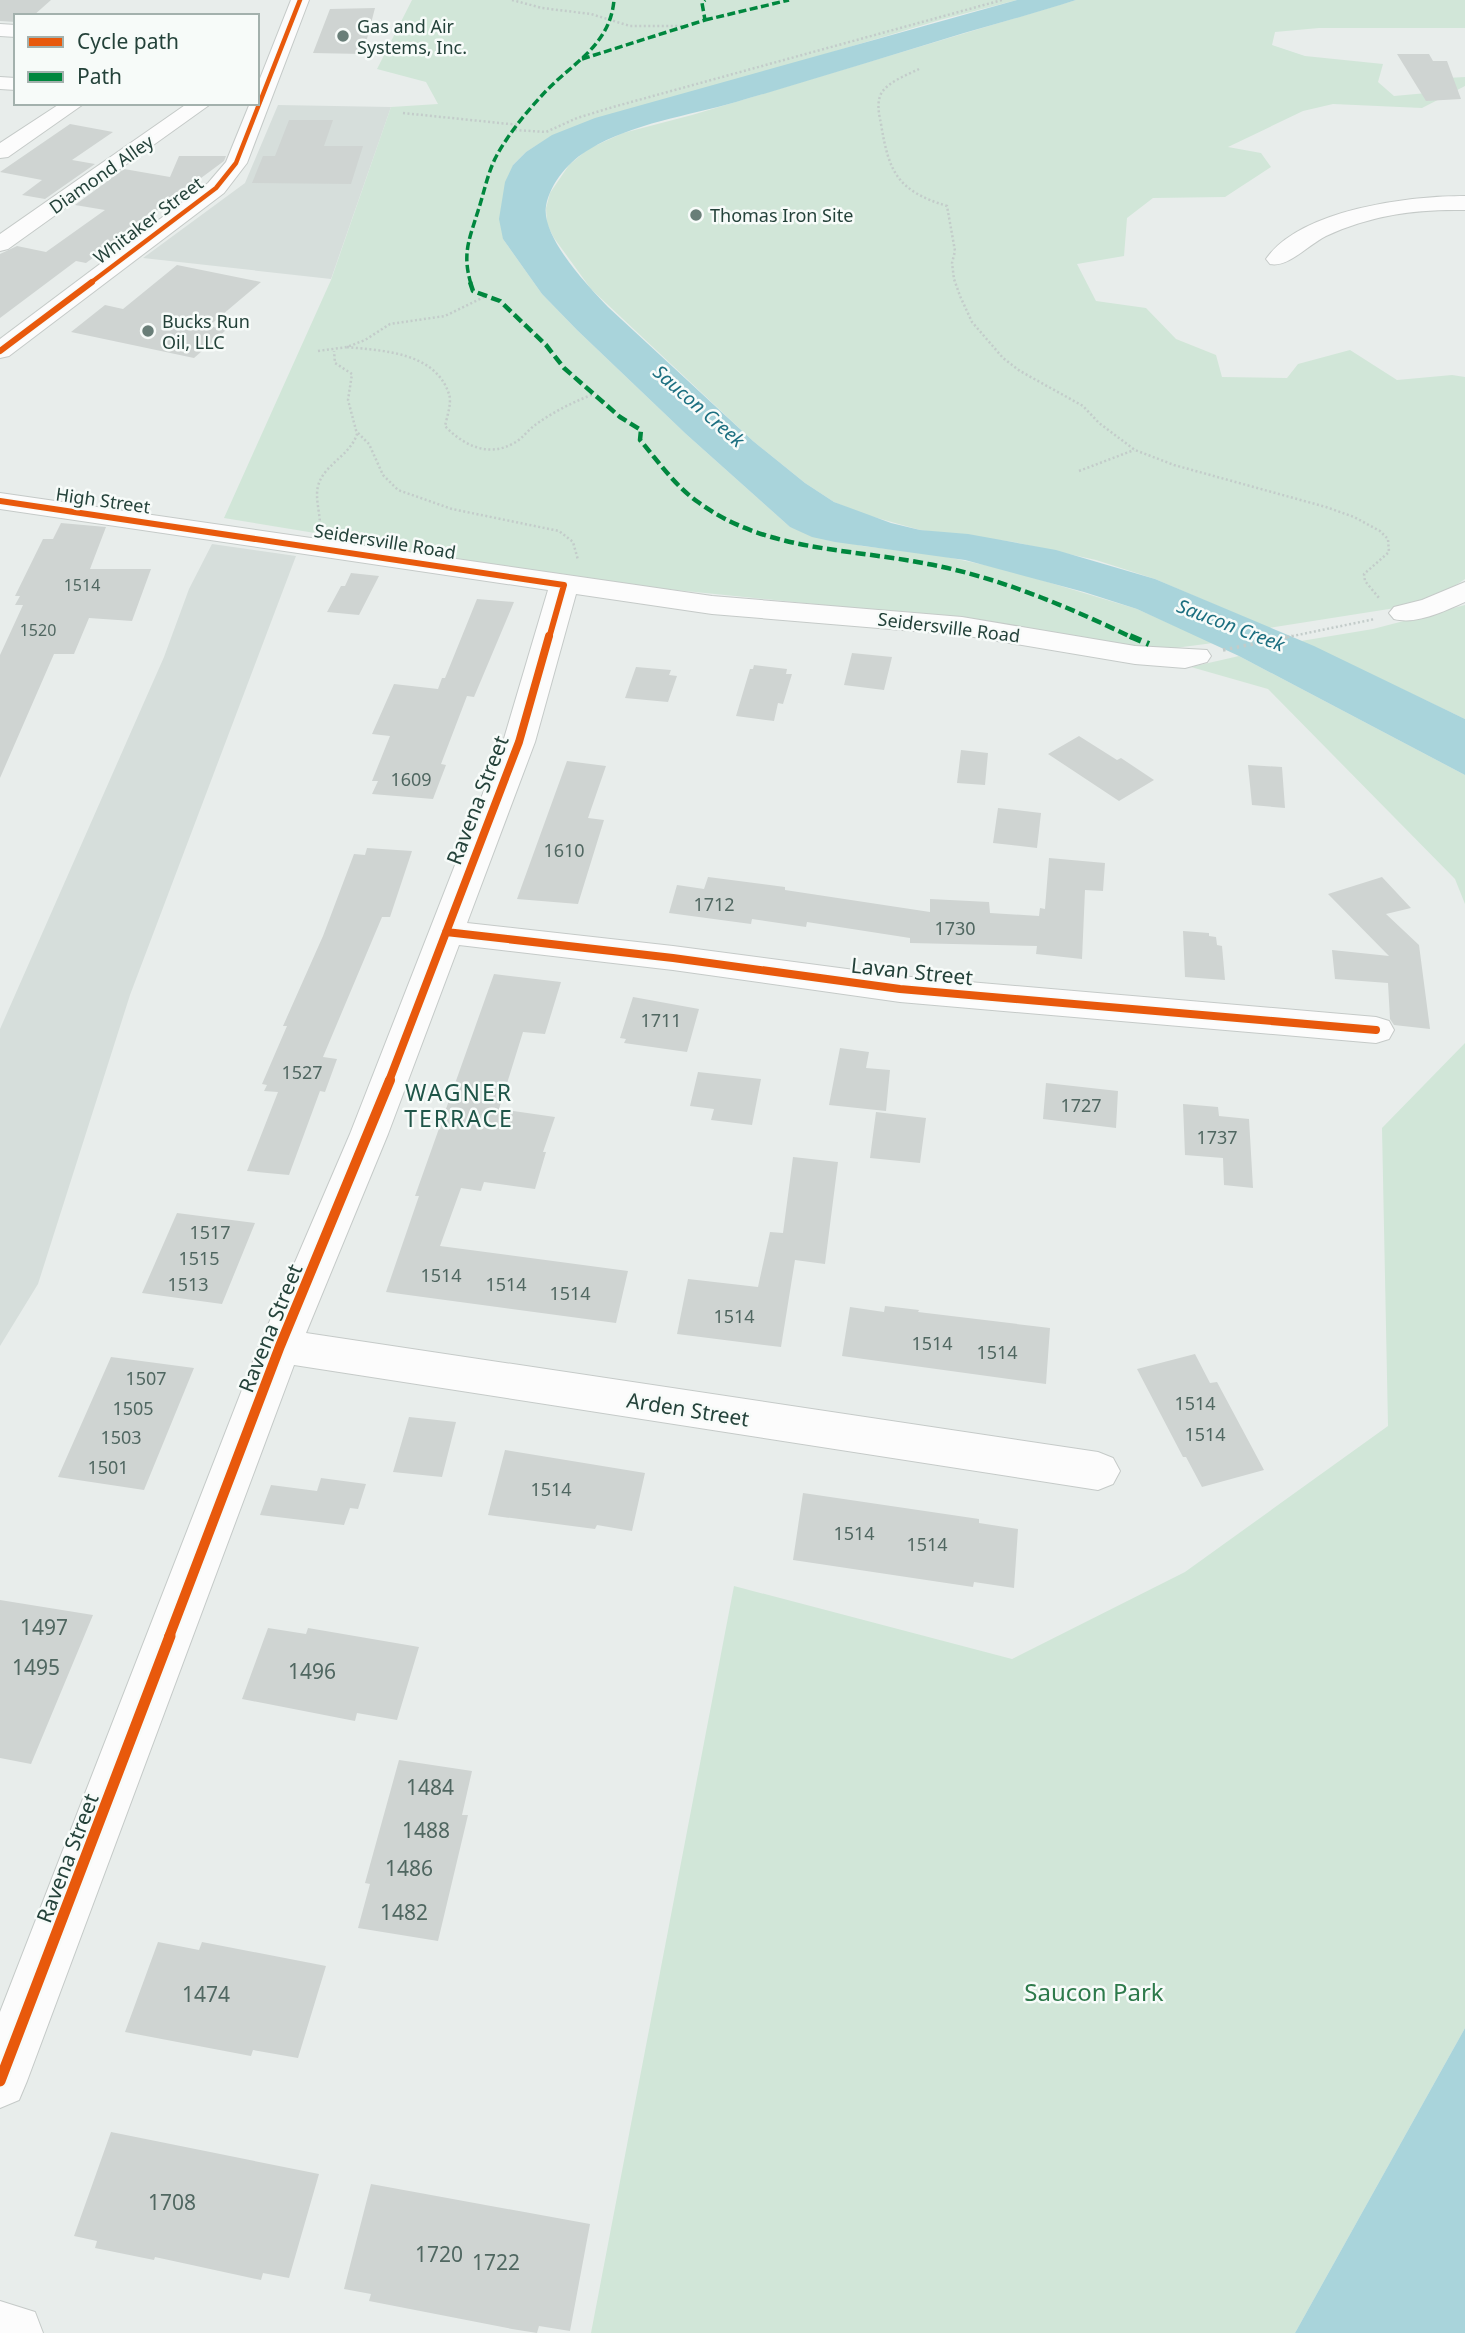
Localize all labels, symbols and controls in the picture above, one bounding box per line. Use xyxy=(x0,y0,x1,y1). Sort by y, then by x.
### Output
legend xyxy=(14,14,259,105)
place label: Gas and Air Systems, Inc. xyxy=(357,14,467,59)
text: Cycle path xyxy=(77,27,179,55)
marker: Gas and Air Systems, Inc. xyxy=(335,28,351,44)
text: Path xyxy=(77,62,122,90)
street label: Diamond Alley xyxy=(44,129,159,219)
street label: Whitaker Street xyxy=(88,171,208,269)
place label: Thomas Iron Site xyxy=(710,203,853,227)
marker: Thomas Iron Site xyxy=(688,207,704,223)
place label: Bucks Run Oil, LLC xyxy=(162,309,250,354)
marker: Bucks Run Oil, LLC xyxy=(140,323,156,339)
water label: Saucon Creek xyxy=(648,359,751,453)
street label: High Street xyxy=(54,481,152,519)
street label: Seidersville Road xyxy=(312,518,458,564)
house number: 1514 xyxy=(64,574,100,596)
water label: Saucon Creek xyxy=(1173,593,1289,658)
street label: Seidersville Road xyxy=(877,606,1021,648)
house number: 1520 xyxy=(20,619,56,641)
street label: Ravena Street xyxy=(440,731,515,869)
house number: 1609 xyxy=(390,767,432,791)
house number: 1610 xyxy=(543,838,585,862)
house number: 1712 xyxy=(693,892,735,916)
house number: 1730 xyxy=(934,916,976,940)
street label: Lavan Street xyxy=(850,951,975,991)
house number: 1711 xyxy=(640,1008,682,1032)
house number: 1527 xyxy=(281,1060,323,1084)
district label: WAGNER TERRACE xyxy=(404,1076,514,1134)
house number: 1727 xyxy=(1060,1093,1102,1117)
house number: 1737 xyxy=(1196,1125,1238,1149)
house number: 1517 xyxy=(189,1220,231,1244)
house number: 1515 xyxy=(178,1246,220,1270)
street label: Ravena Street xyxy=(232,1259,309,1396)
house number: 1514 xyxy=(420,1263,462,1287)
house number: 1513 xyxy=(167,1272,209,1296)
house number: 1514 xyxy=(485,1272,527,1296)
house number: 1514 xyxy=(549,1281,591,1305)
house number: 1514 xyxy=(713,1304,755,1328)
house number: 1514 xyxy=(911,1331,953,1355)
house number: 1514 xyxy=(976,1340,1018,1364)
house number: 1507 xyxy=(125,1366,167,1390)
street label: Arden Street xyxy=(625,1386,752,1433)
house number: 1514 xyxy=(1174,1391,1216,1415)
house number: 1505 xyxy=(112,1396,154,1420)
house number: 1514 xyxy=(1184,1422,1226,1446)
house number: 1503 xyxy=(100,1425,142,1449)
house number: 1501 xyxy=(87,1455,129,1479)
house number: 1514 xyxy=(530,1477,572,1501)
house number: 1514 xyxy=(833,1521,875,1545)
house number: 1514 xyxy=(906,1532,948,1556)
house number: 1497 xyxy=(20,1613,68,1641)
house number: 1495 xyxy=(12,1653,60,1681)
house number: 1496 xyxy=(288,1657,336,1685)
house number: 1484 xyxy=(406,1773,454,1801)
street label: Ravena Street xyxy=(30,1789,105,1927)
house number: 1488 xyxy=(402,1816,450,1844)
house number: 1486 xyxy=(385,1854,433,1882)
house number: 1482 xyxy=(380,1898,428,1926)
park label: Saucon Park xyxy=(1024,1975,1164,2008)
house number: 1474 xyxy=(182,1980,230,2008)
house number: 1708 xyxy=(148,2188,196,2216)
house number: 1720 xyxy=(415,2240,463,2268)
house number: 1722 xyxy=(472,2248,520,2276)

